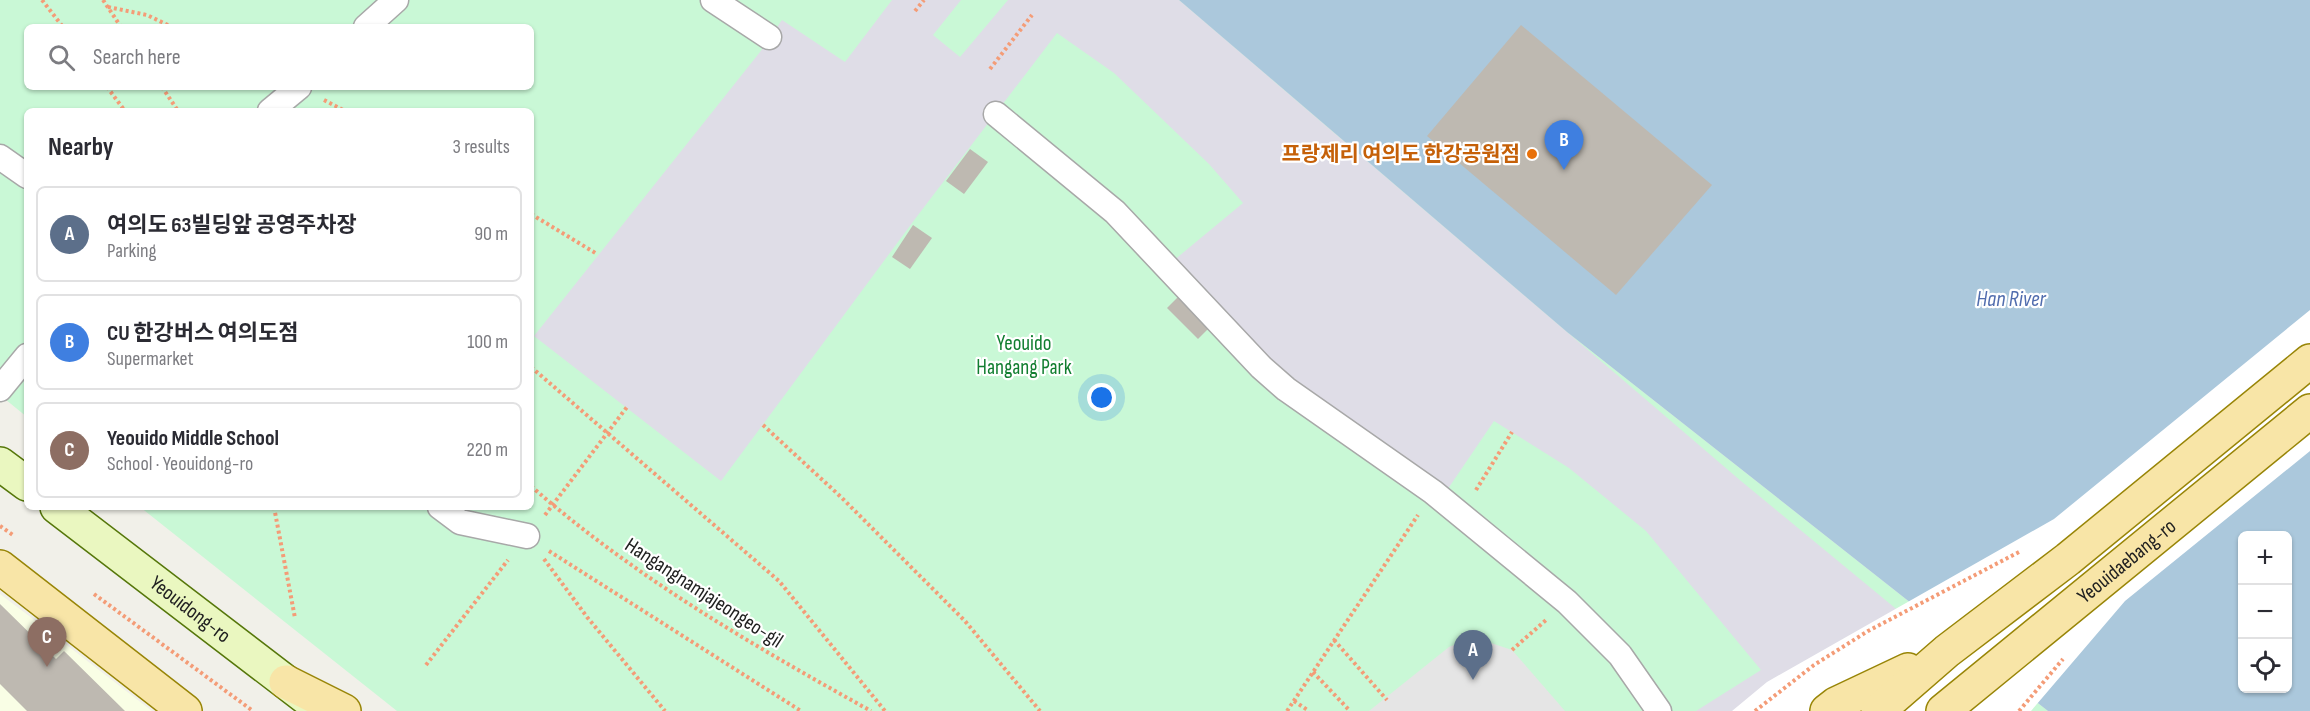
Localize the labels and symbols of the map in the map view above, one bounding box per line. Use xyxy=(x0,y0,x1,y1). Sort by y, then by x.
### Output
pin: B xyxy=(1544,120,1584,170)
place label: 프랑제리 여의도 한강공원점 xyxy=(1282,142,1520,167)
marker: 프랑제리 여의도 한강공원점 xyxy=(1525,147,1539,161)
water label: Han River xyxy=(1976,286,2046,313)
park label: Yeouido Hangang Park xyxy=(976,331,1072,380)
your location xyxy=(1087,383,1116,412)
street label: Yeouidaebang-ro xyxy=(2072,513,2181,609)
street label: Hangangnamjajeongeo-gil xyxy=(620,533,788,653)
street label: Yeouidong-ro xyxy=(145,570,236,648)
pin: C xyxy=(28,618,66,667)
pin: A xyxy=(1454,630,1492,680)

